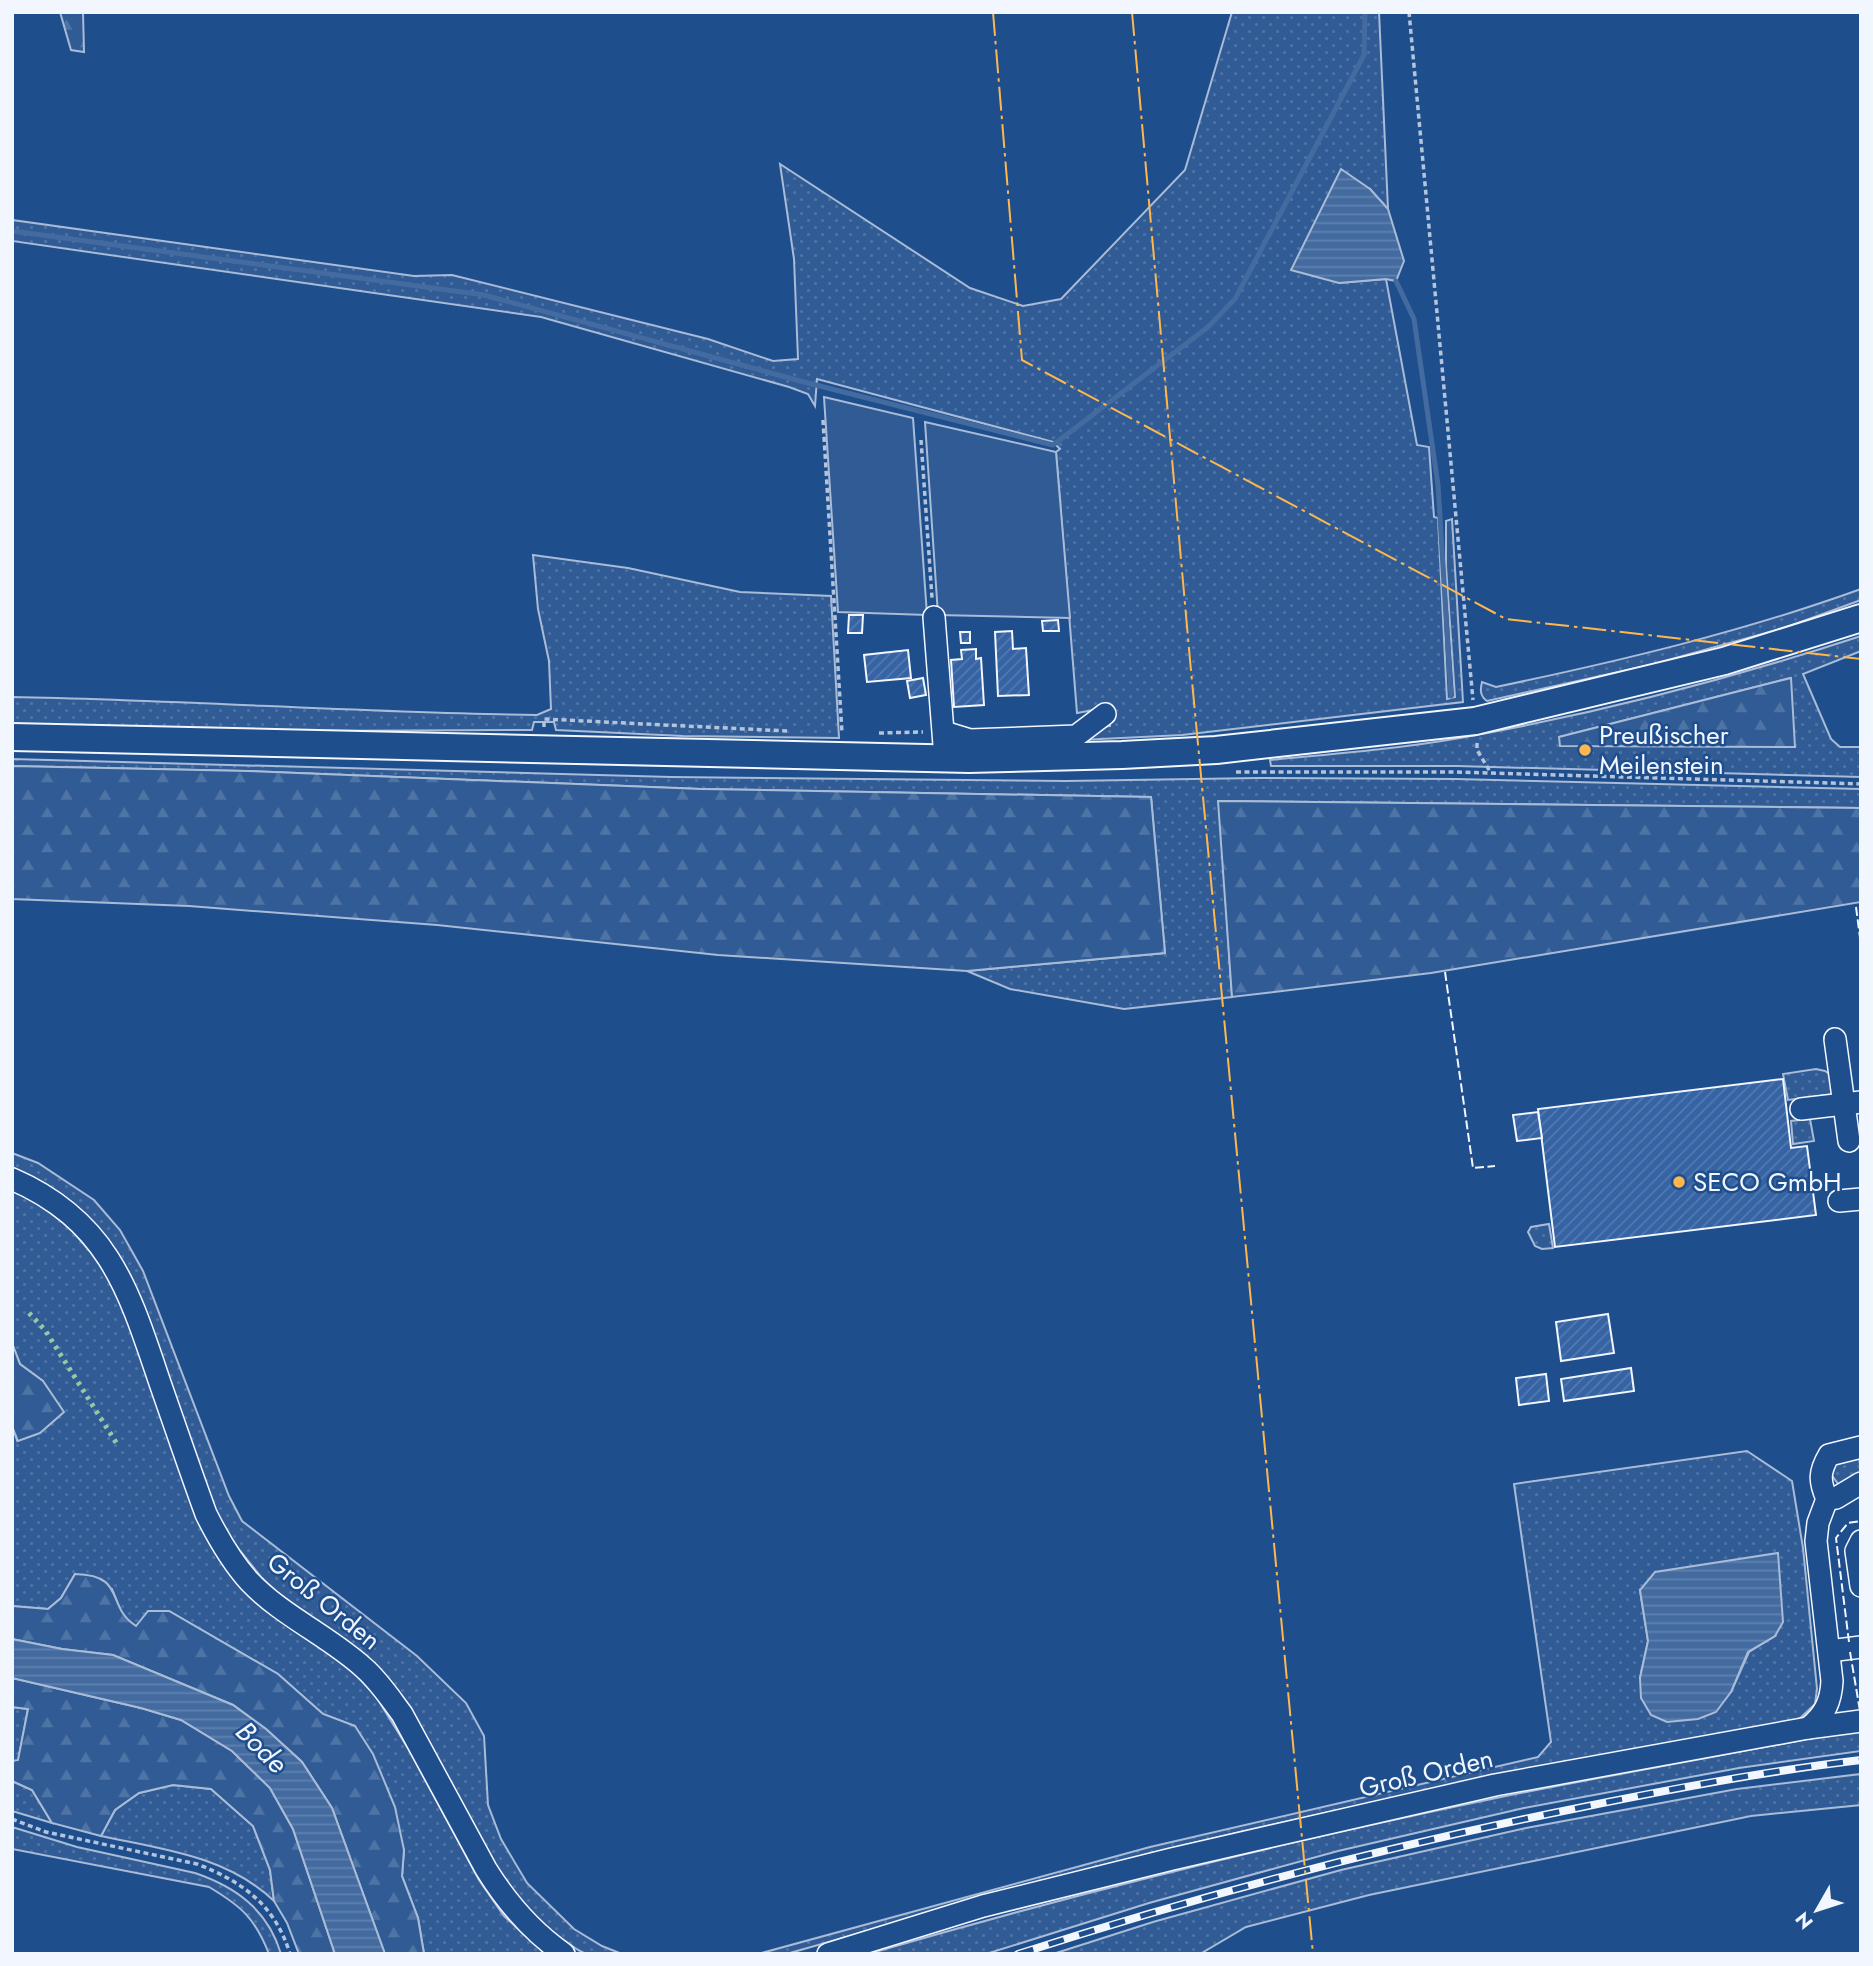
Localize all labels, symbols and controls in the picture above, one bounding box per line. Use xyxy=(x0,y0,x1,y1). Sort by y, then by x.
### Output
place label: Preußischer Meilenstein xyxy=(1599,716,1729,784)
marker: Preußischer Meilenstein xyxy=(1577,742,1593,758)
place label: SECO GmbH xyxy=(1693,1163,1842,1201)
marker: SECO GmbH xyxy=(1671,1174,1687,1190)
street label: Groß Orden xyxy=(259,1543,389,1659)
water label: Bode xyxy=(226,1712,297,1783)
street label: Groß Orden xyxy=(1355,1739,1497,1807)
north arrow xyxy=(1782,1875,1852,1945)
text: N xyxy=(1789,1906,1819,1935)

